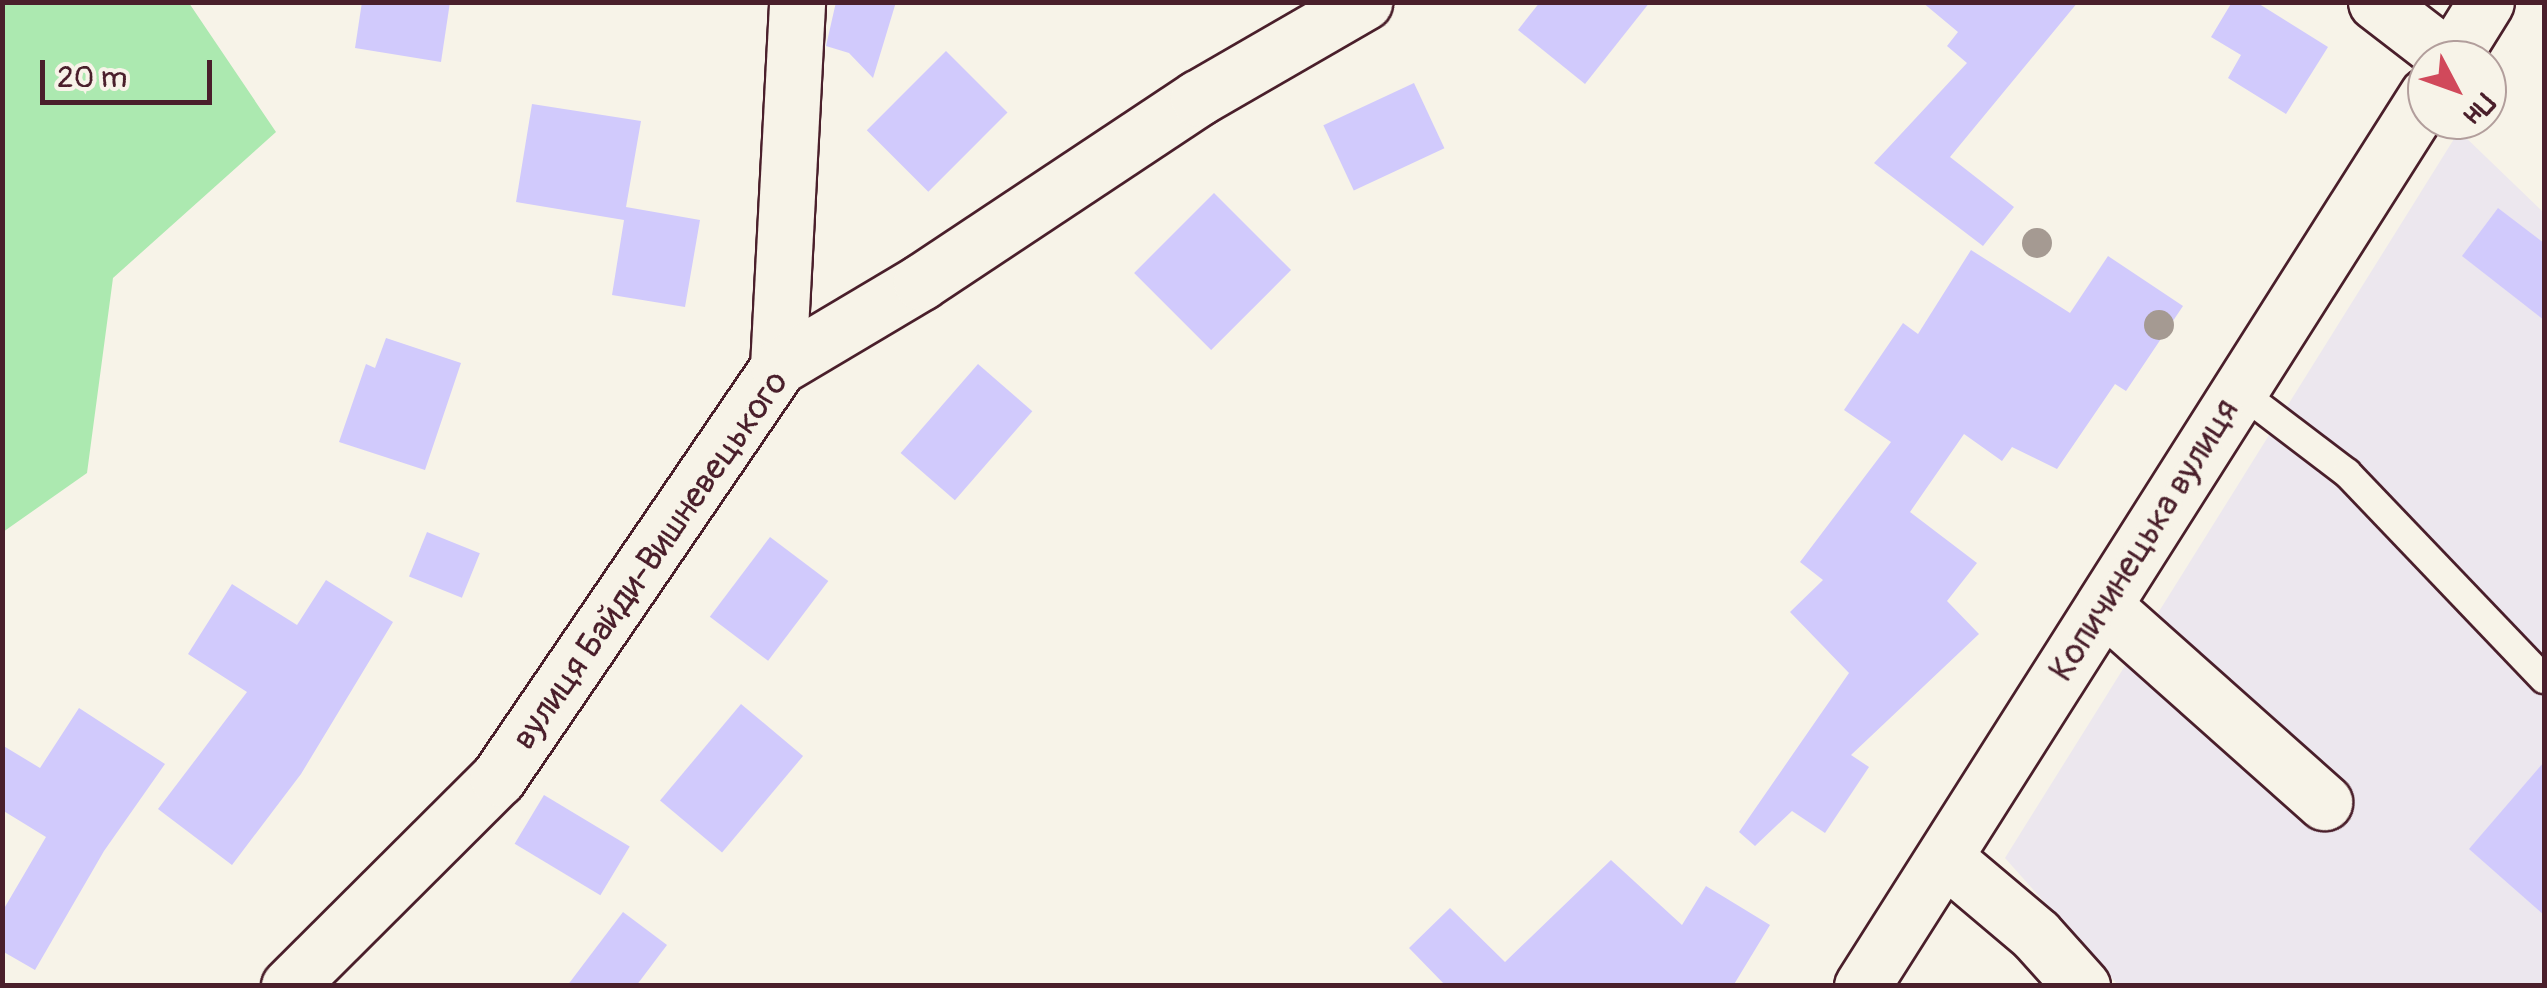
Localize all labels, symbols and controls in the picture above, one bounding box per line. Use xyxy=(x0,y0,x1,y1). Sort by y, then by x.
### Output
scale bar xyxy=(45,40,218,102)
north arrow xyxy=(2407,40,2507,140)
text: 20 m xyxy=(57,59,127,96)
text: Пн xyxy=(2455,86,2502,132)
street label: вулиця Байди-Вишневецького xyxy=(503,363,797,757)
street label: Копичинецька вулиця xyxy=(2040,391,2248,689)

